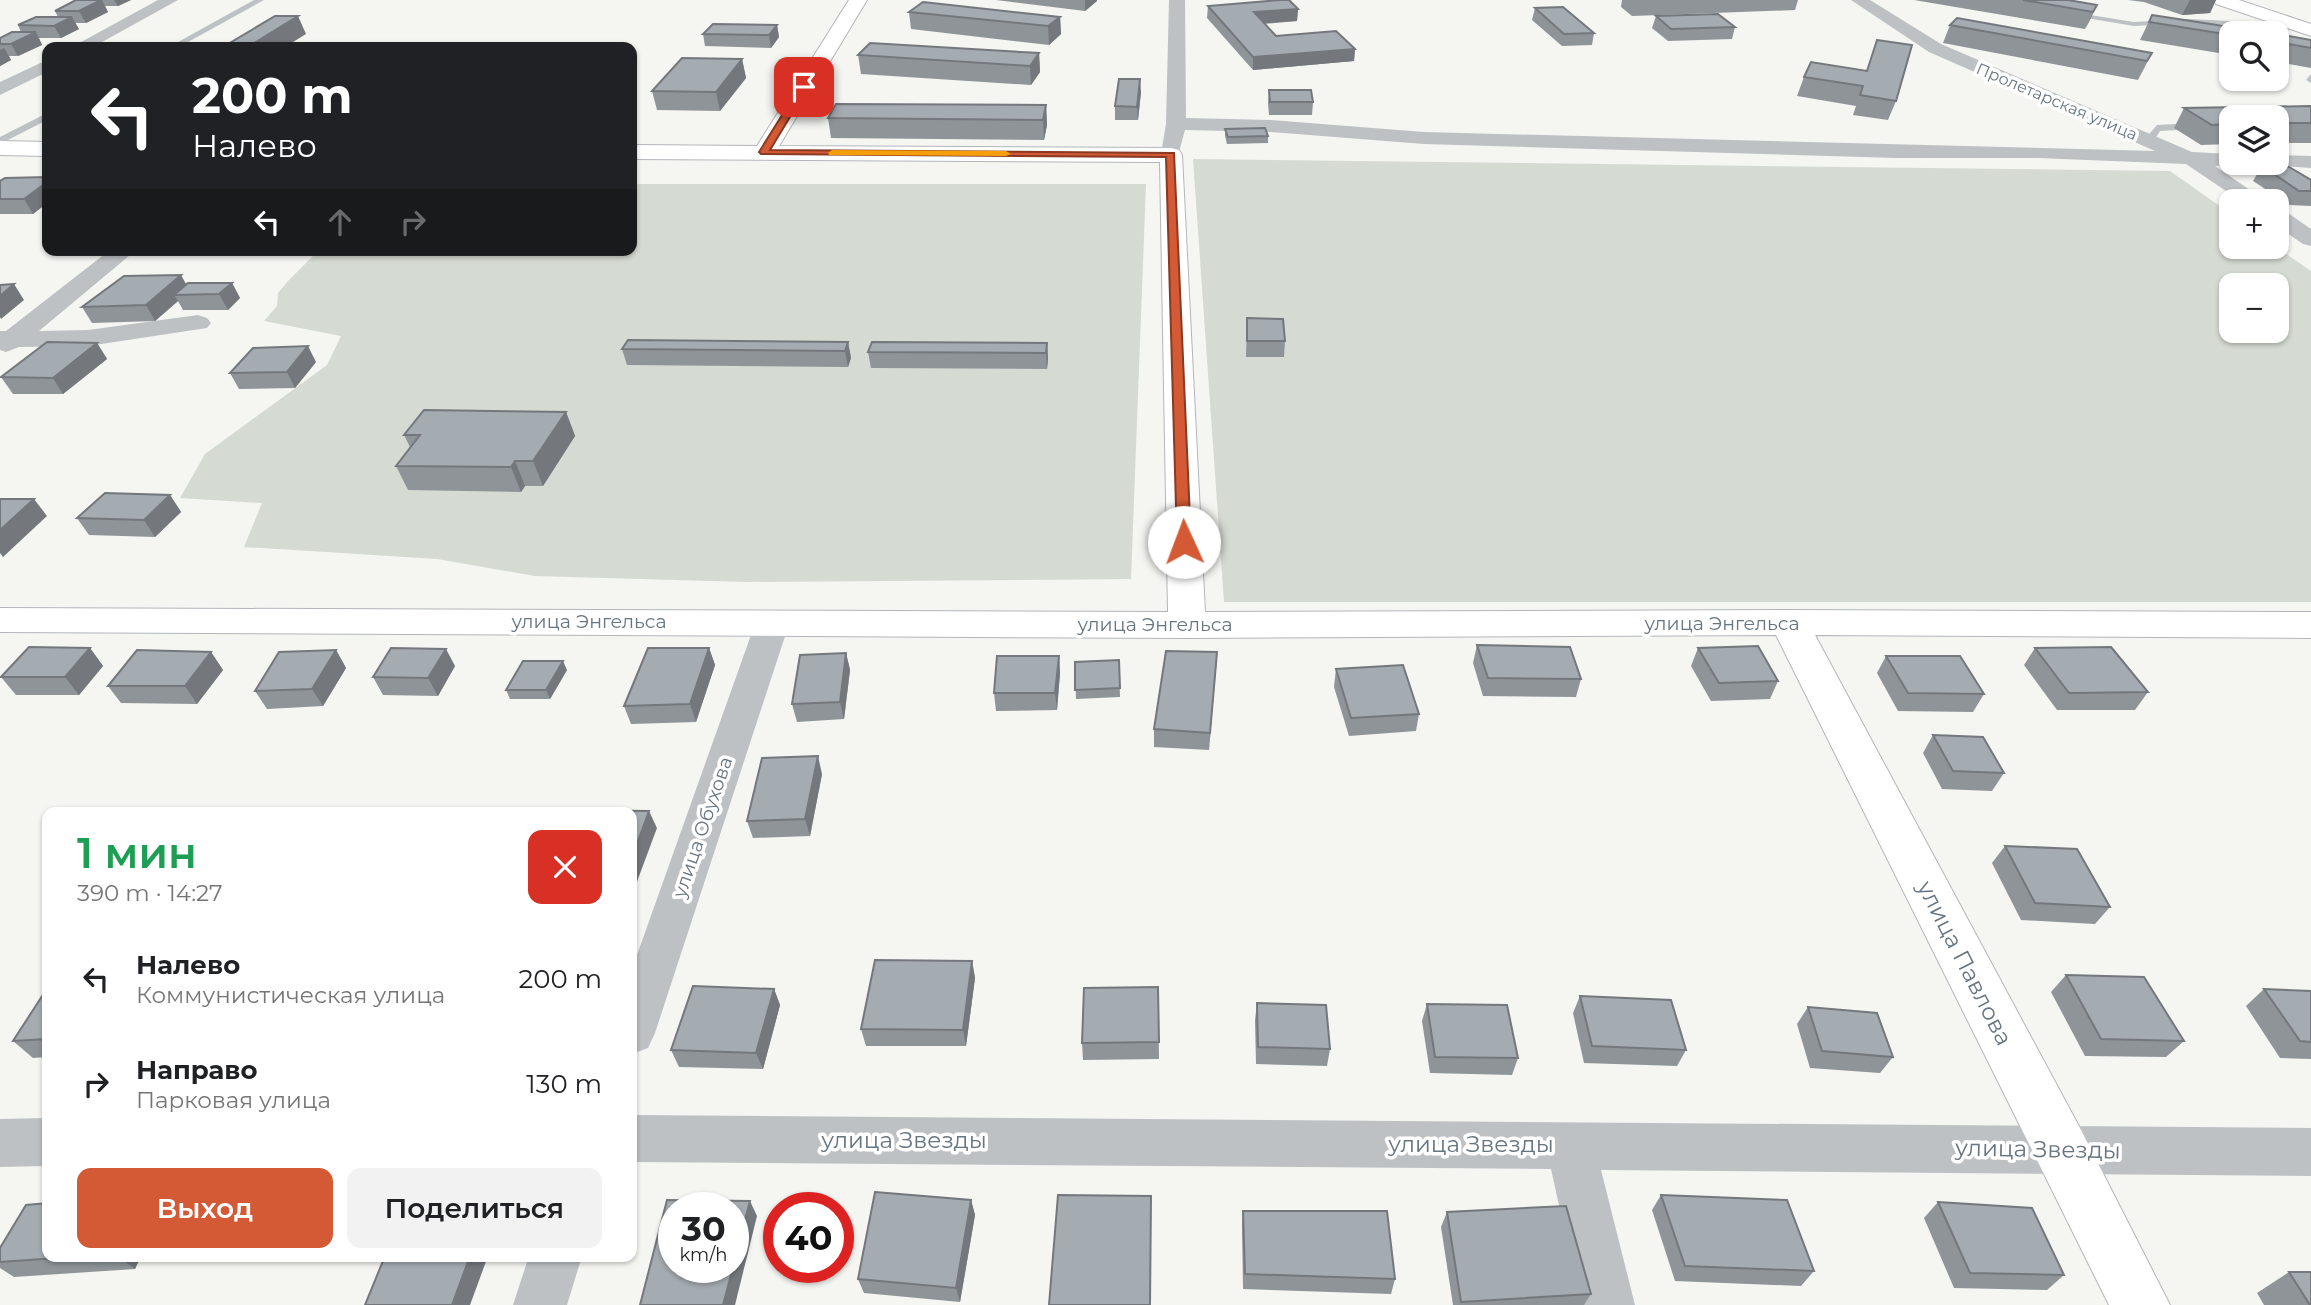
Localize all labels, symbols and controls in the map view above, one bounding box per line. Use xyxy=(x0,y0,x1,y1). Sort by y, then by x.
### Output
map controls xyxy=(2219,21,2289,343)
button: search xyxy=(2219,21,2289,91)
pin xyxy=(774,57,834,117)
street label: Пролетарская улица xyxy=(1973,59,2140,144)
text: 200 m xyxy=(192,66,353,125)
icon: arrive xyxy=(785,68,823,106)
icon: left xyxy=(77,70,168,161)
button: layers xyxy=(2219,105,2289,175)
text: Налево xyxy=(192,126,317,165)
button: + xyxy=(2219,189,2289,259)
icon: left xyxy=(248,203,286,241)
icon: ahead xyxy=(321,203,359,241)
icon: right xyxy=(394,203,432,241)
button: − xyxy=(2219,273,2289,343)
position arrow xyxy=(1147,505,1221,579)
street label: улица Энгельса xyxy=(510,610,667,633)
street label: улица Энгельса xyxy=(1643,612,1800,635)
street label: улица Энгельса xyxy=(1076,613,1233,636)
street label: улица Обухова xyxy=(667,754,737,901)
text: 1 мин xyxy=(77,827,197,879)
button: close xyxy=(528,830,602,904)
street label: улица Павлова xyxy=(1911,875,2019,1050)
text: 390 m · 14:27 xyxy=(77,879,223,907)
text: Налево xyxy=(136,949,240,981)
icon: left xyxy=(77,960,115,998)
text: 200 m xyxy=(518,963,602,995)
text: Коммунистическая улица xyxy=(136,981,445,1009)
text: Направо xyxy=(136,1054,257,1086)
icon: right xyxy=(77,1065,115,1103)
text: 130 m xyxy=(526,1068,602,1100)
text: Парковая улица xyxy=(136,1086,331,1114)
street label: улица Звезды xyxy=(820,1126,987,1154)
street label: улица Звезды xyxy=(1387,1130,1554,1158)
street label: улица Звезды xyxy=(1954,1134,2121,1164)
button: Выход xyxy=(77,1168,333,1248)
button: Поделиться xyxy=(347,1168,602,1248)
speed limit sign: 40 xyxy=(763,1192,854,1283)
text: 30 xyxy=(681,1207,726,1250)
text: km/h xyxy=(679,1244,728,1266)

